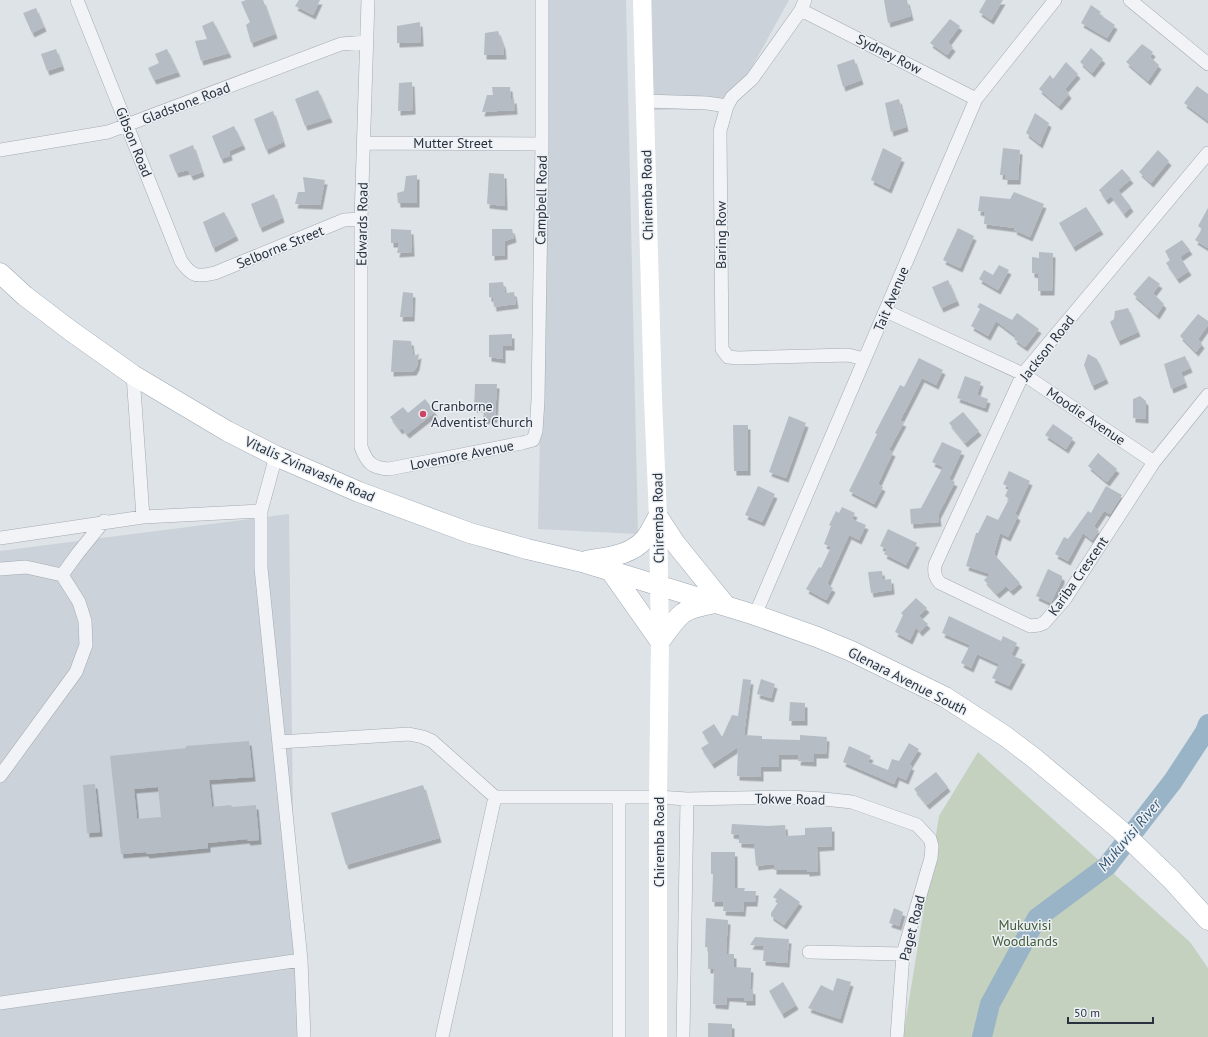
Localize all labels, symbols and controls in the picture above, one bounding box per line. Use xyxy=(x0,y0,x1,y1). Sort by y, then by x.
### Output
street label: Sydney Row xyxy=(853,30,925,78)
street label: Gladstone Road xyxy=(139,78,233,128)
street label: Gibson Road xyxy=(112,104,156,180)
street label: Mutter Street xyxy=(413,134,493,152)
street label: Chiremba Road xyxy=(637,150,657,240)
street label: Campbell Road xyxy=(531,155,551,245)
street label: Edwards Road xyxy=(352,182,372,266)
street label: Baring Row xyxy=(712,200,730,269)
street label: Selborne Street xyxy=(234,221,327,273)
street label: Tait Avenue xyxy=(869,264,913,334)
street label: Jackson Road xyxy=(1015,312,1078,385)
street label: Moodie Avenue xyxy=(1043,383,1129,449)
place label: Cranborne Adventist Church xyxy=(431,397,533,431)
marker: Cranborne Adventist Church xyxy=(418,409,428,419)
street label: Vitalis Zvinavashe Road xyxy=(241,432,378,506)
street label: Lovemore Avenue xyxy=(409,436,515,474)
street label: Chiremba Road xyxy=(648,473,668,563)
street label: Kariba Crescent xyxy=(1044,533,1112,619)
street label: Glenara Avenue South xyxy=(845,643,971,719)
street label: Tokwe Road xyxy=(754,789,826,809)
water label: Mukuvisi River xyxy=(1093,794,1165,875)
street label: Chiremba Road xyxy=(650,797,668,887)
street label: Paget Road xyxy=(895,893,929,963)
park label: Mukuvisi Woodlands xyxy=(992,916,1058,950)
scale bar xyxy=(1068,999,1153,1025)
text: 50 m xyxy=(1074,1005,1100,1020)

